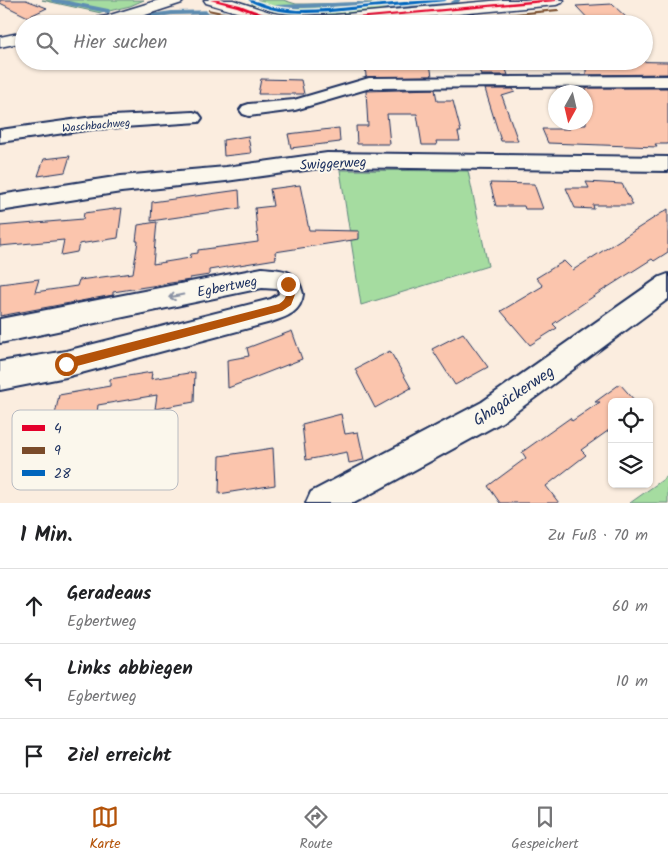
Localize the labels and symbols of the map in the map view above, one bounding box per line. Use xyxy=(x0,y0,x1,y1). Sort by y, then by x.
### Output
north arrow xyxy=(548,85,593,130)
street label: Waschbachweg xyxy=(61,114,131,138)
street label: Swiggerweg xyxy=(299,151,367,177)
street label: Egbertweg xyxy=(195,270,259,304)
route end xyxy=(277,273,300,296)
one-way arrow xyxy=(168,291,184,301)
route start xyxy=(55,353,78,376)
street label: Ghagäckerweg xyxy=(468,360,560,433)
legend xyxy=(12,410,178,490)
text: 4 xyxy=(54,418,62,440)
text: 9 xyxy=(54,440,61,462)
text: 28 xyxy=(54,463,71,485)

